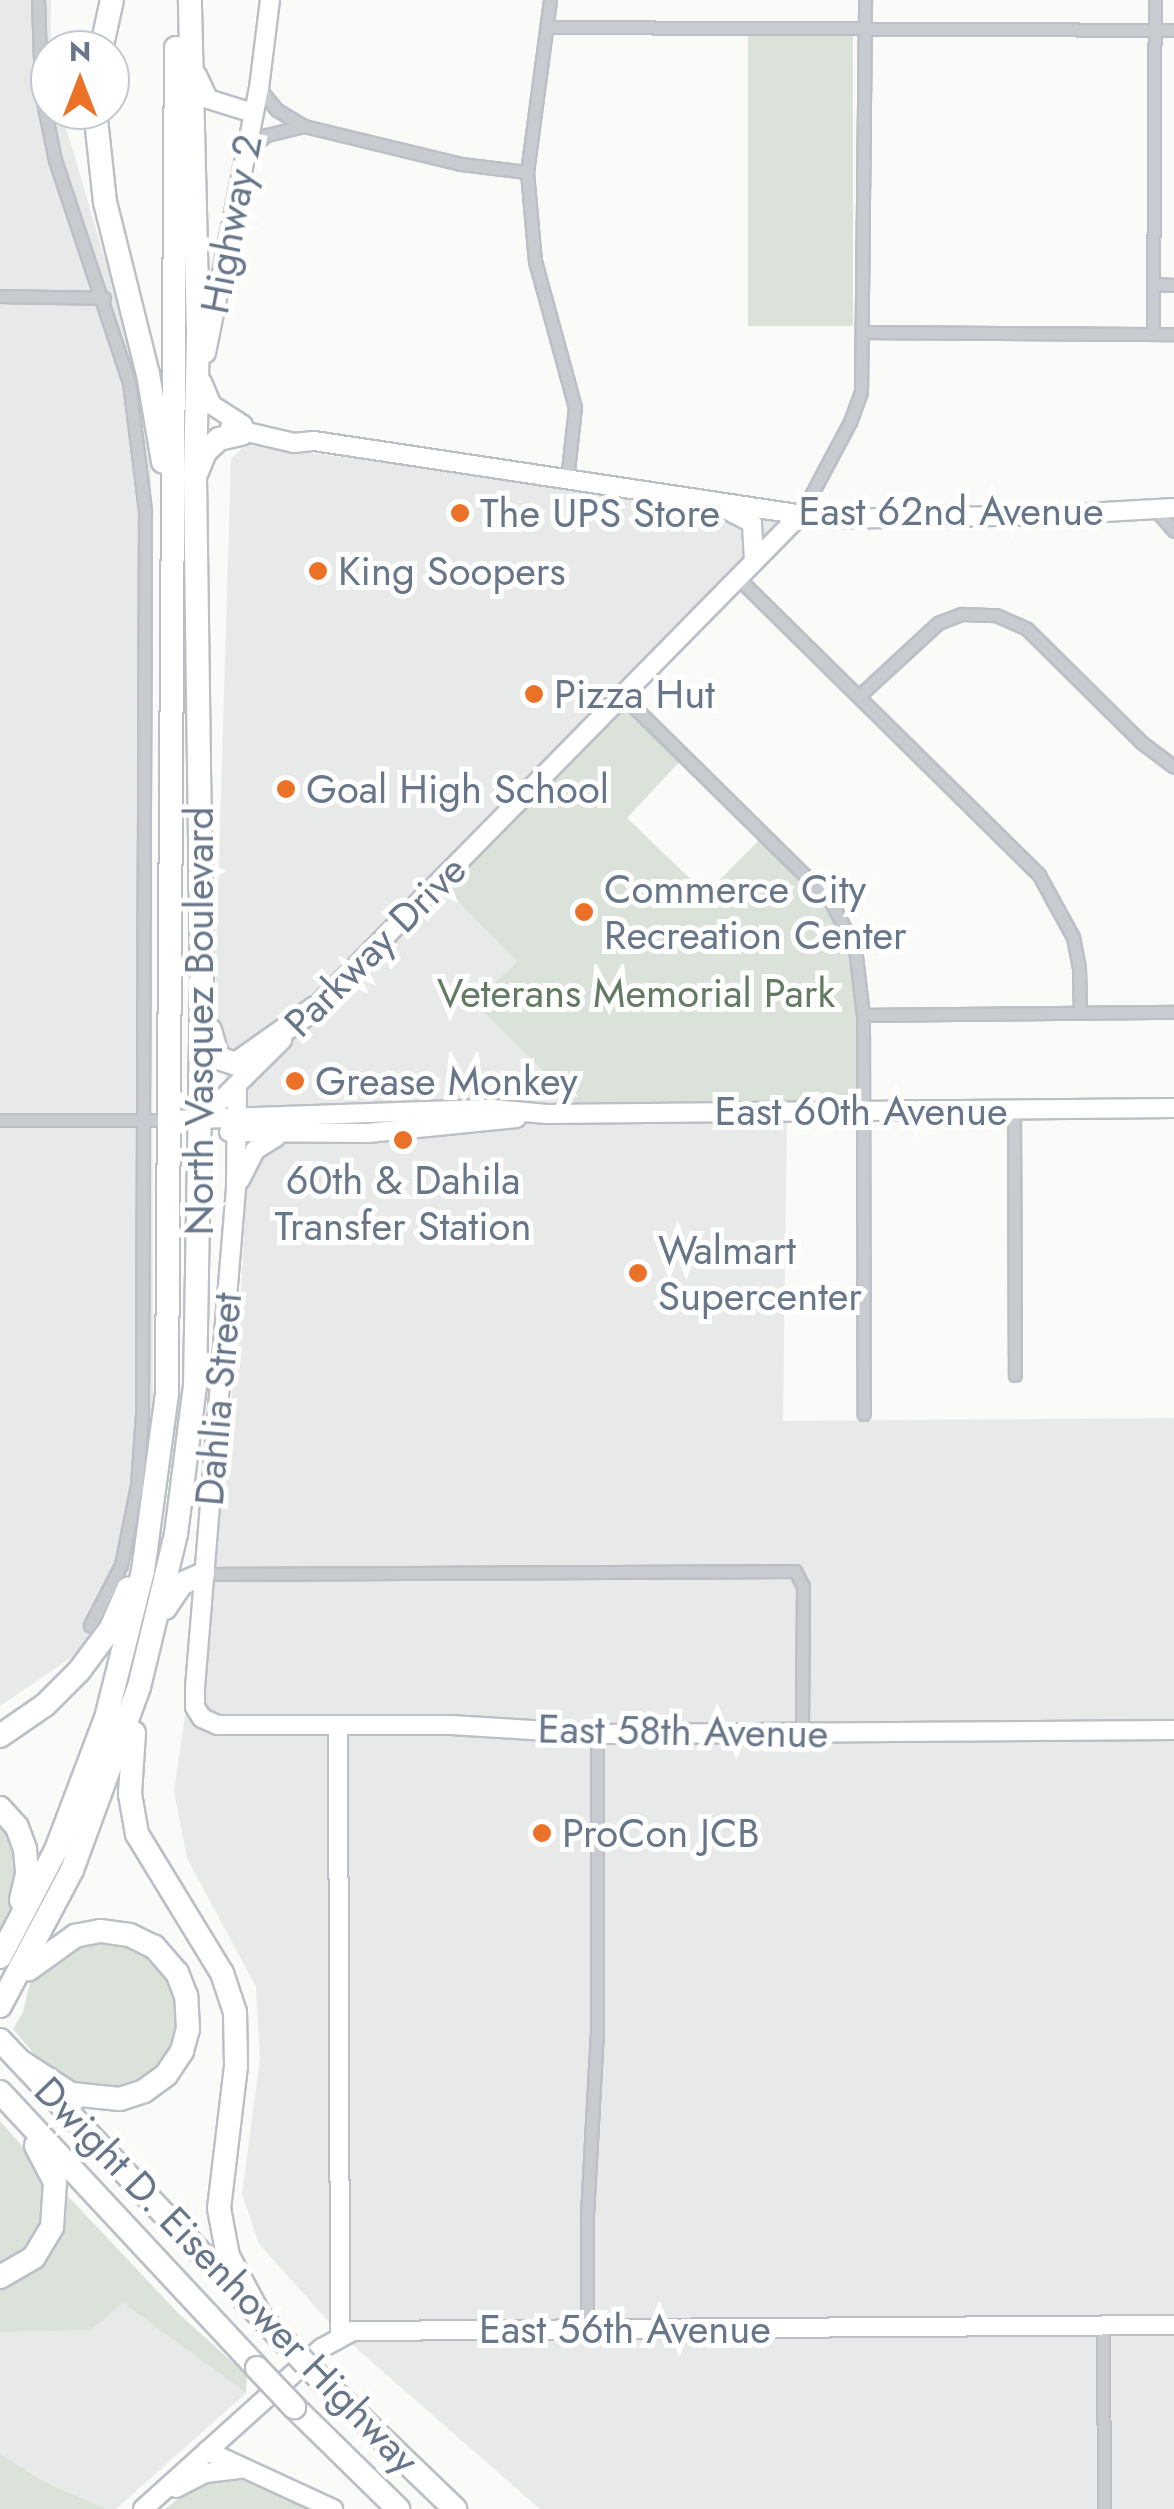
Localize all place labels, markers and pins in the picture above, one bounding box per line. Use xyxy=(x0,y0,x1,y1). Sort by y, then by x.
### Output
place label: The UPS Store xyxy=(480,489,720,537)
marker: The UPS Store xyxy=(449,502,471,524)
place label: King Soopers xyxy=(338,547,566,595)
marker: King Soopers xyxy=(307,560,329,582)
place label: Pizza Hut xyxy=(554,670,715,718)
marker: Pizza Hut xyxy=(523,683,545,705)
place label: Goal High School xyxy=(306,765,609,813)
marker: Goal High School xyxy=(275,778,297,800)
place label: Commerce City Recreation Center xyxy=(604,865,907,959)
marker: Commerce City Recreation Center xyxy=(573,901,595,923)
place label: Grease Monkey xyxy=(315,1057,578,1105)
marker: Grease Monkey xyxy=(284,1070,306,1092)
marker: 60th & Dahila Transfer Station xyxy=(392,1129,414,1151)
place label: 60th & Dahila Transfer Station xyxy=(275,1156,531,1250)
place label: Walmart Supercenter xyxy=(658,1226,862,1320)
marker: Walmart Supercenter xyxy=(627,1262,649,1284)
place label: ProCon JCB xyxy=(562,1809,760,1857)
marker: ProCon JCB xyxy=(531,1822,553,1844)

